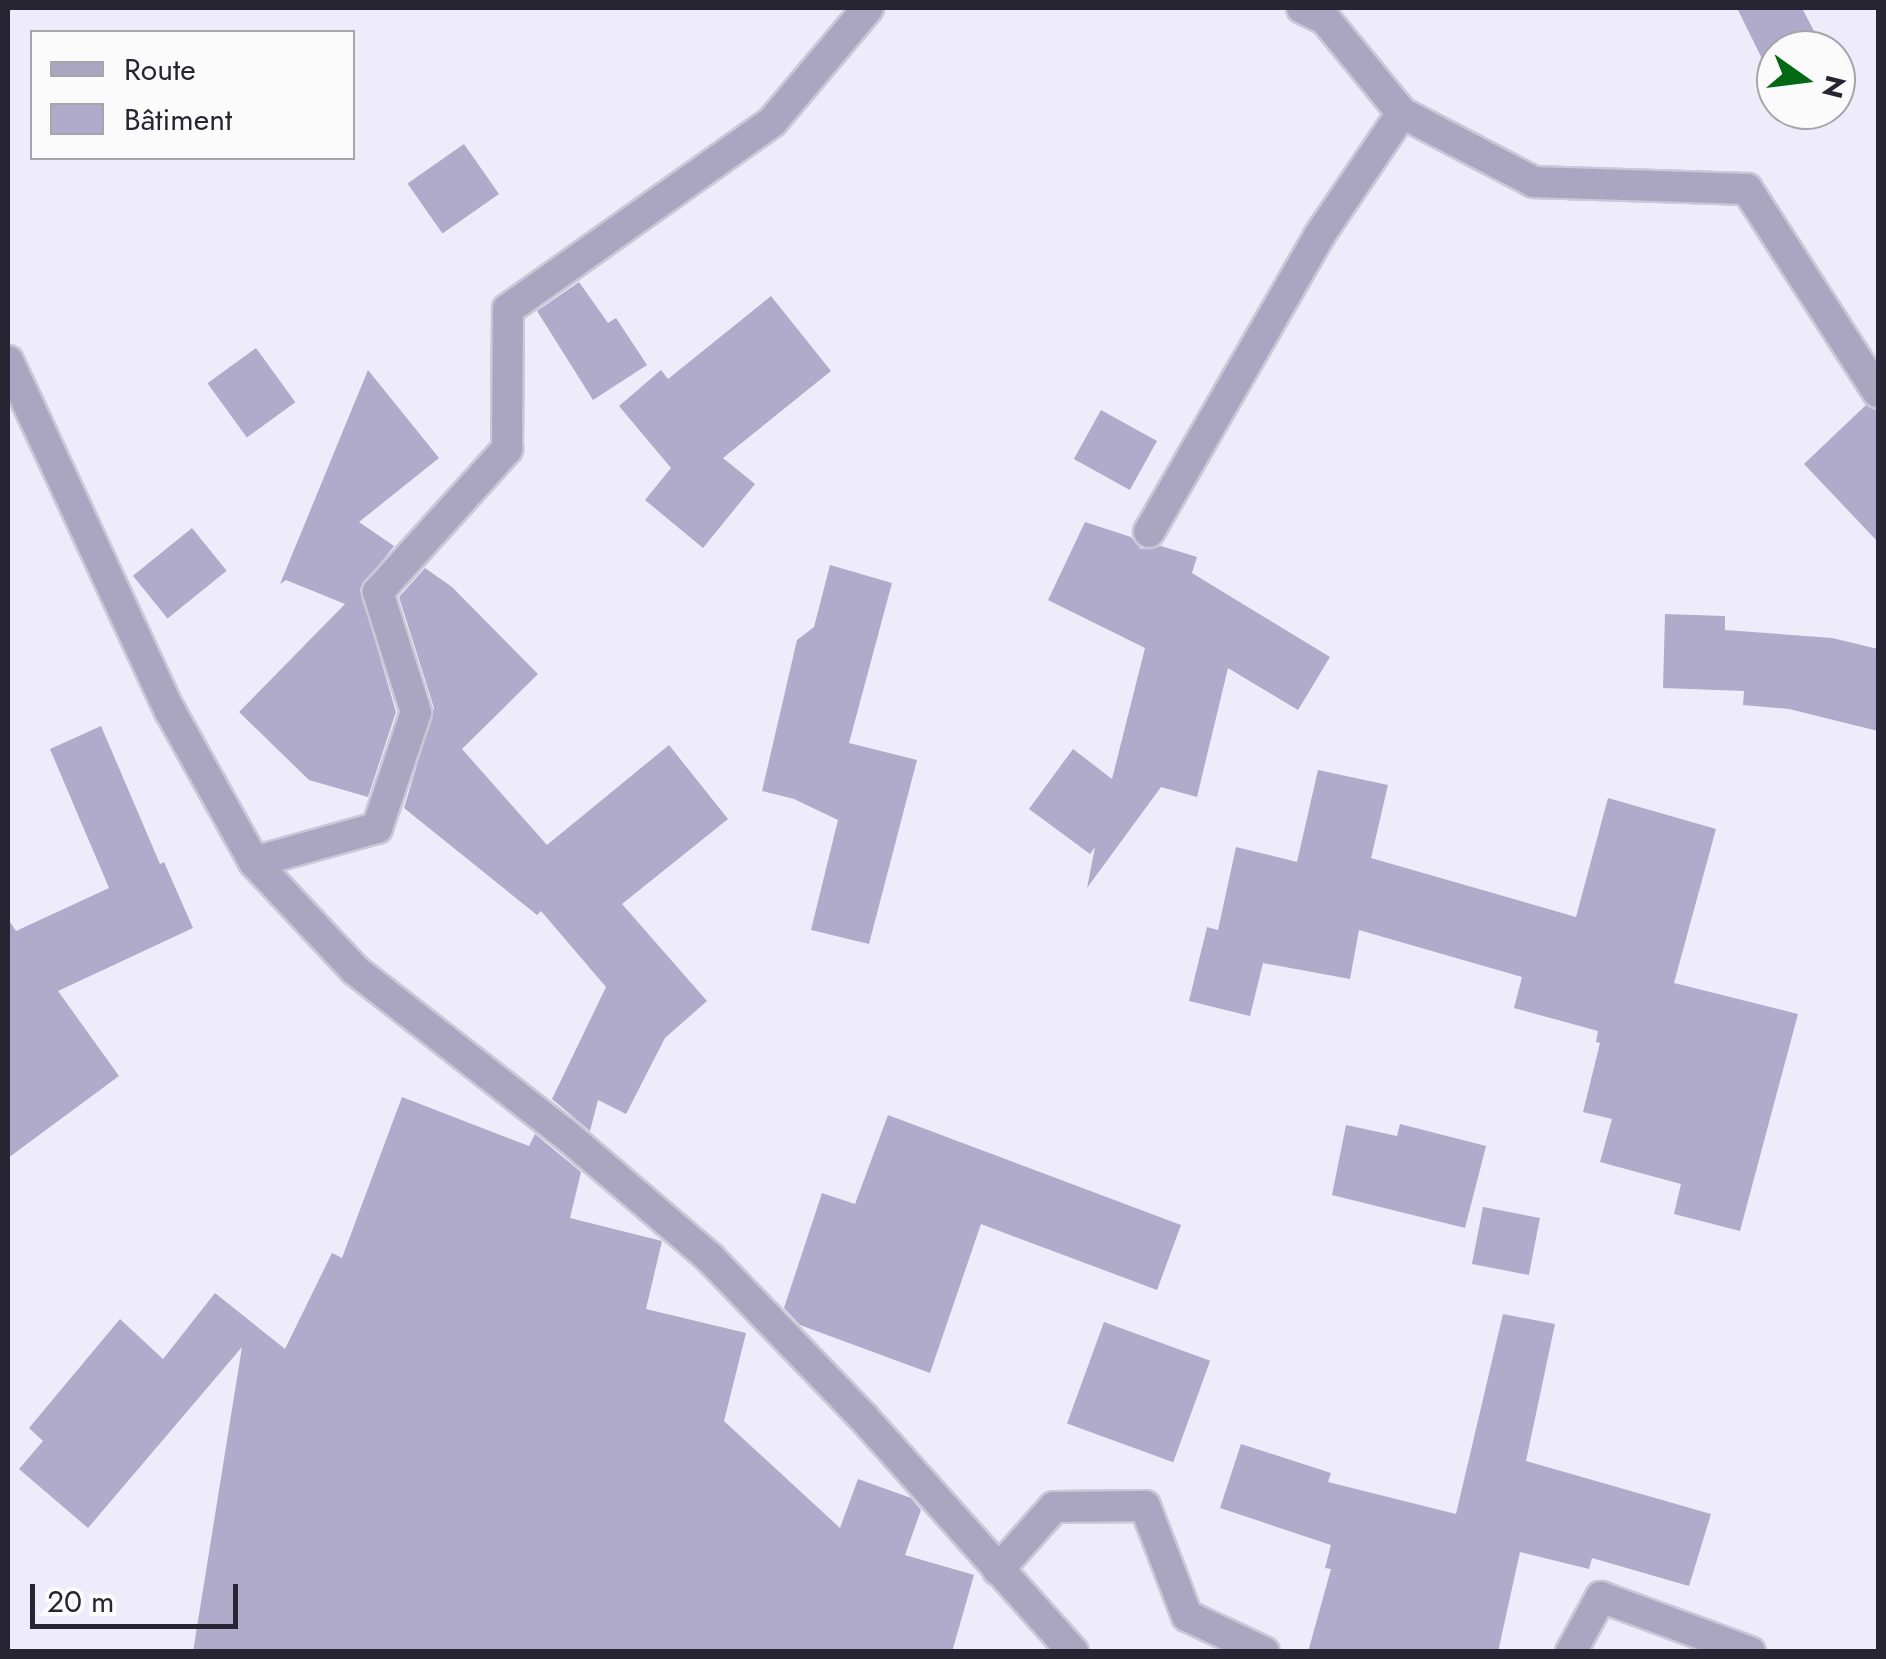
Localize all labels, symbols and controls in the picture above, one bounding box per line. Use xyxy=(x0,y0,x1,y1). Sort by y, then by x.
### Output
legend xyxy=(30,30,355,160)
north arrow xyxy=(1756,30,1856,130)
text: Route xyxy=(124,48,196,91)
text: N xyxy=(1811,71,1856,103)
text: Bâtiment xyxy=(124,98,232,141)
scale bar xyxy=(35,1564,242,1626)
text: 20 m xyxy=(47,1580,114,1623)

